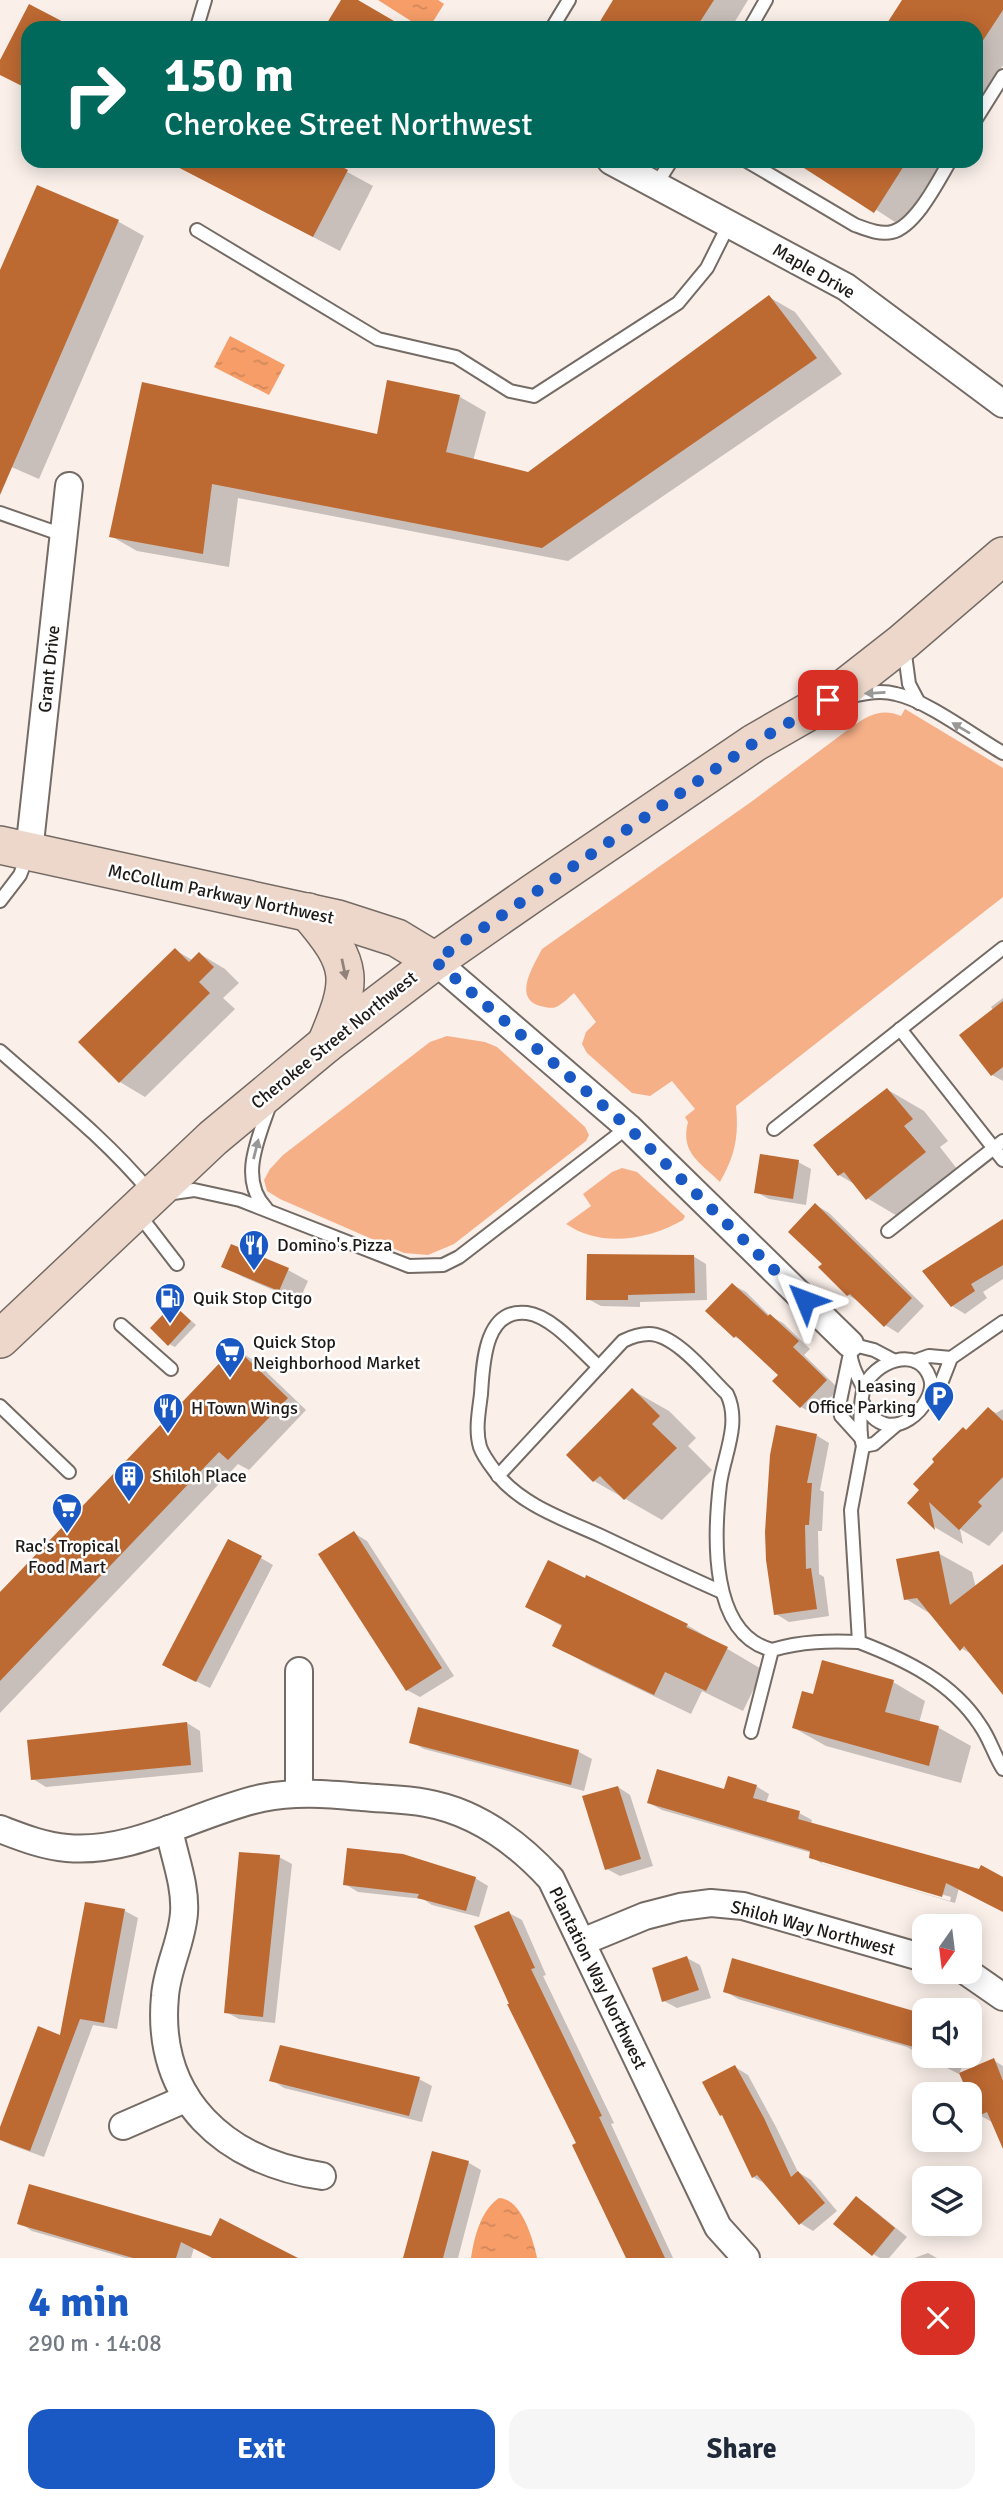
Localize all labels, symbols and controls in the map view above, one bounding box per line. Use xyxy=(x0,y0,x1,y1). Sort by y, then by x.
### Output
text: 150 m xyxy=(164,45,294,105)
icon: right xyxy=(49,49,140,140)
text: Cherokee Street Northwest xyxy=(164,105,532,144)
street label: Maple Drive xyxy=(769,239,859,303)
street label: Grant Drive xyxy=(33,624,65,714)
pin xyxy=(798,670,858,730)
icon: arrive xyxy=(809,681,847,719)
one-way arrow xyxy=(864,688,886,699)
one-way arrow xyxy=(952,722,971,735)
street label: McCollum Parkway Northwest xyxy=(106,859,336,929)
one-way arrow xyxy=(338,958,349,980)
street label: Cherokee Street Northwest xyxy=(247,966,421,1114)
one-way arrow xyxy=(251,1138,262,1160)
restaurant icon: Domino's Pizza xyxy=(237,1228,271,1272)
place label: Domino's Pizza xyxy=(277,1234,392,1256)
position arrow xyxy=(768,1263,842,1337)
fuel station icon: Quik Stop Citgo xyxy=(153,1281,187,1325)
place label: Quik Stop Citgo xyxy=(193,1287,312,1309)
place label: Quick Stop Neighborhood Market xyxy=(253,1331,420,1374)
supermarket icon: Quick Stop Neighborhood Market xyxy=(213,1335,247,1379)
place label: Leasing Office Parking xyxy=(808,1375,916,1418)
parking icon: Leasing Office Parking xyxy=(922,1379,956,1423)
restaurant icon: H Town Wings xyxy=(151,1391,185,1435)
place label: H Town Wings xyxy=(191,1397,298,1419)
building icon: Shiloh Place xyxy=(112,1459,146,1503)
place label: Shiloh Place xyxy=(152,1465,247,1487)
supermarket icon: Rac's Tropical Food Mart xyxy=(50,1491,84,1535)
place label: Rac's Tropical Food Mart xyxy=(15,1535,119,1578)
street label: Plantation Way Northwest xyxy=(544,1883,652,2073)
street label: Shiloh Way Northwest xyxy=(728,1895,898,1961)
north arrow xyxy=(912,1914,982,1984)
map controls xyxy=(912,1914,982,2236)
button: sound xyxy=(912,1998,982,2068)
button: search xyxy=(912,2082,982,2152)
button: layers xyxy=(912,2166,982,2236)
text: 4 min xyxy=(28,2277,129,2328)
button: close xyxy=(901,2281,975,2355)
text: 290 m · 14:08 xyxy=(28,2329,162,2358)
button: Exit xyxy=(28,2409,495,2489)
button: Share xyxy=(509,2409,975,2489)

